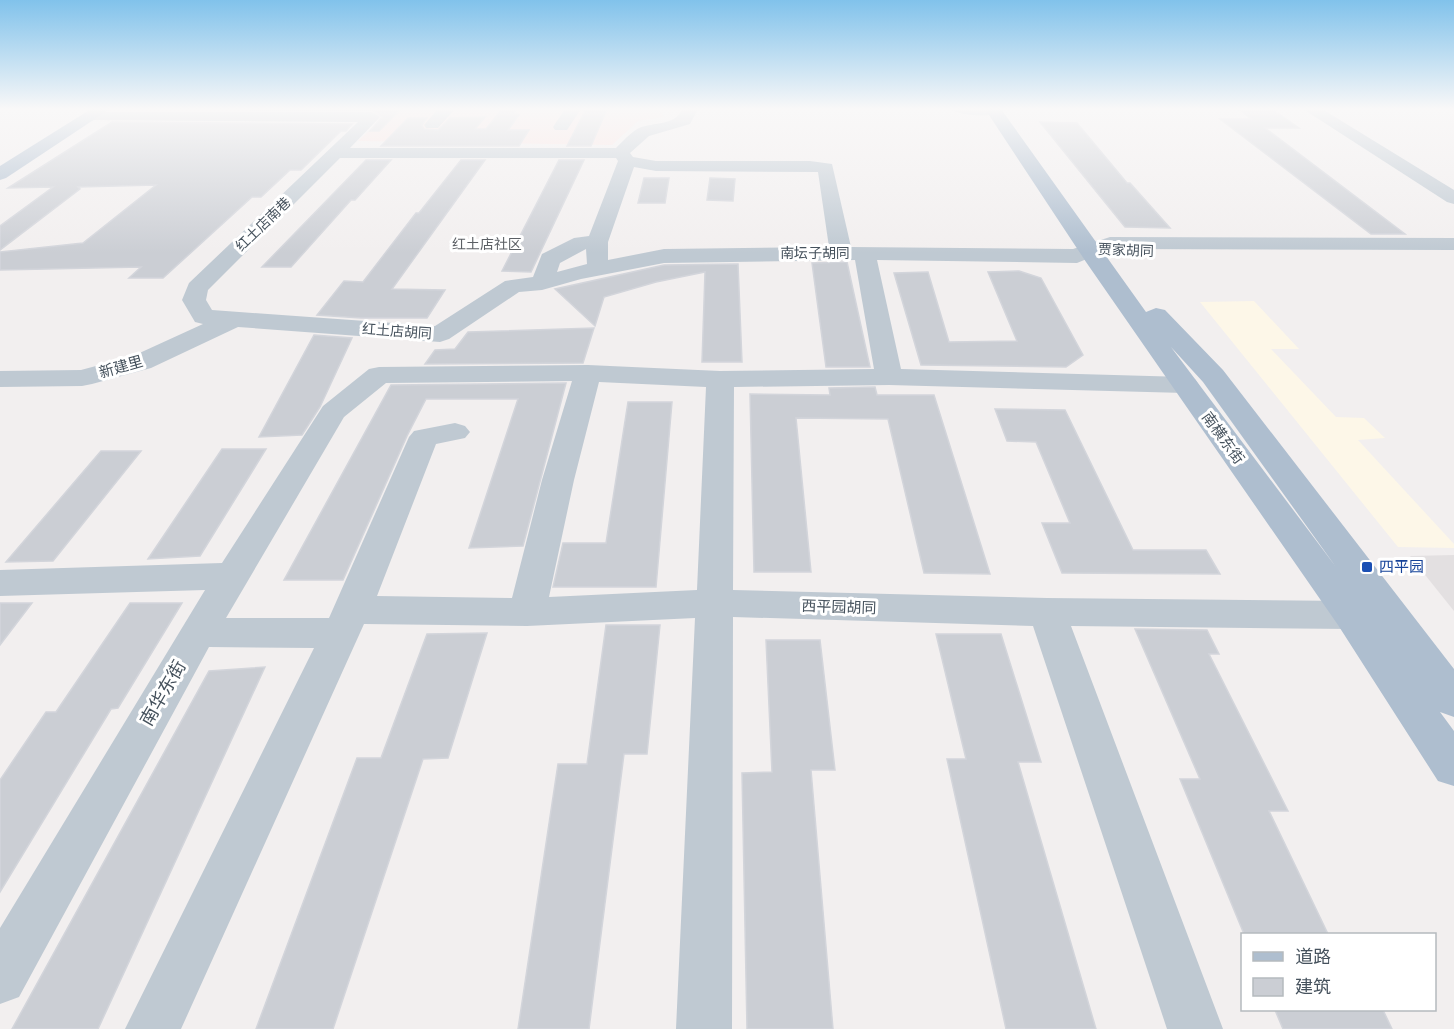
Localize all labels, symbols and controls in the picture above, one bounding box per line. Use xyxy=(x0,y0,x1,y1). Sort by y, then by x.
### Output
street label: 红土店南巷 xyxy=(232,193,296,256)
district label: 红土店社区 xyxy=(452,235,522,255)
street label: 贾家胡同 xyxy=(1098,240,1154,262)
street label: 南坛子胡同 xyxy=(780,244,850,264)
street label: 红土店胡同 xyxy=(361,320,433,344)
street label: 新建里 xyxy=(97,351,146,384)
street label: 南横东街 xyxy=(1196,408,1249,469)
place label: 四平园 xyxy=(1379,557,1424,578)
marker: 四平园 xyxy=(1360,560,1374,574)
street label: 西平园胡同 xyxy=(801,596,877,619)
street label: 南华东街 xyxy=(135,656,192,731)
legend xyxy=(1241,933,1436,1011)
text: 道路 xyxy=(1295,945,1331,970)
text: 建筑 xyxy=(1295,975,1331,1000)

